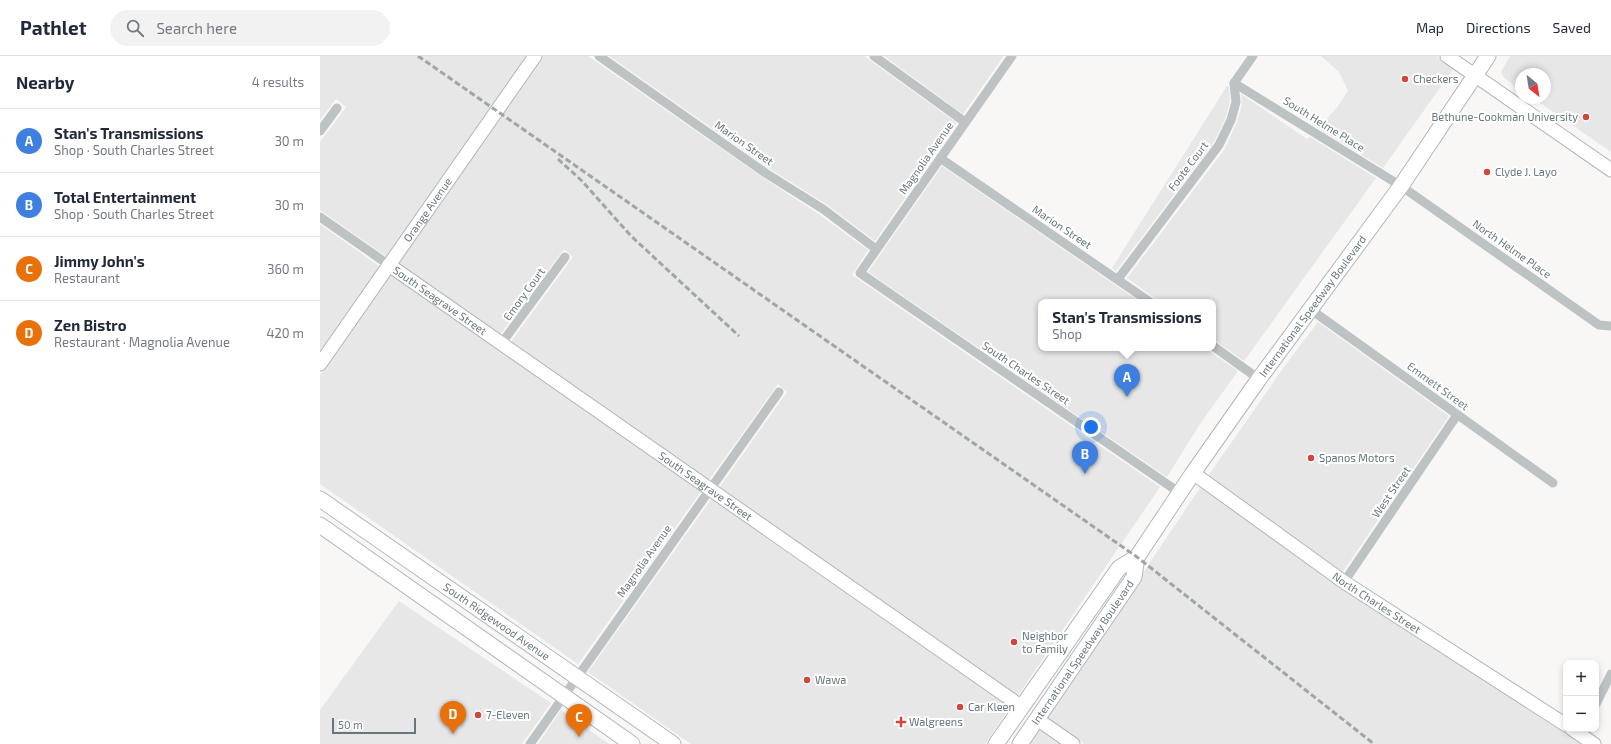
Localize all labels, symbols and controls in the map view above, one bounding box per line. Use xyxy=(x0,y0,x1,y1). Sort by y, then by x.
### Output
search box xyxy=(110,10,390,46)
text: Pathlet xyxy=(20,16,86,39)
icon: search xyxy=(124,17,146,39)
text: Search here xyxy=(156,19,237,37)
text: Map xyxy=(1416,19,1444,36)
text: Directions xyxy=(1466,19,1531,36)
text: Saved xyxy=(1553,19,1591,36)
north arrow xyxy=(1515,68,1551,104)
text: Nearby xyxy=(16,72,74,92)
place label: Checkers xyxy=(1413,72,1459,85)
text: 4 results xyxy=(252,74,304,90)
marker: Checkers xyxy=(1400,74,1410,84)
street label: South Helme Place xyxy=(1281,93,1367,154)
place label: Bethune-Cookman University xyxy=(1431,110,1578,123)
marker: Bethune-Cookman University xyxy=(1581,112,1591,122)
street label: Marion Street xyxy=(713,118,776,168)
street label: Magnolia Avenue xyxy=(896,119,956,196)
text: Stan's Transmissions xyxy=(54,124,203,142)
text: A xyxy=(25,133,33,149)
text: 30 m xyxy=(275,133,304,149)
street label: Foote Court xyxy=(1165,139,1210,193)
text: Shop · South Charles Street xyxy=(54,142,214,158)
place label: Clyde J. Layo xyxy=(1495,165,1557,178)
marker: Clyde J. Layo xyxy=(1482,167,1492,177)
street label: Orange Avenue xyxy=(400,175,454,244)
text: Total Entertainment xyxy=(54,188,196,206)
text: B xyxy=(25,197,33,213)
text: 30 m xyxy=(275,197,304,213)
street label: Marion Street xyxy=(1030,202,1094,251)
text: Shop · South Charles Street xyxy=(54,206,214,222)
street label: North Helme Place xyxy=(1470,217,1554,281)
street label: International Speedway Boulevard xyxy=(1256,233,1368,379)
text: Jimmy John's xyxy=(54,252,145,270)
text: C xyxy=(25,261,33,277)
text: 360 m xyxy=(267,261,304,277)
street label: South Seagrave Street xyxy=(391,263,489,337)
street label: Emory Court xyxy=(500,265,547,323)
text: Restaurant xyxy=(54,270,120,286)
popup xyxy=(1038,299,1216,351)
text: Stan's Transmissions xyxy=(1052,308,1202,326)
text: Zen Bistro xyxy=(54,316,127,334)
text: D xyxy=(25,325,33,341)
text: 420 m xyxy=(267,325,304,341)
text: Shop xyxy=(1052,326,1082,342)
text: Restaurant · Magnolia Avenue xyxy=(54,334,230,350)
street label: South Charles Street xyxy=(980,339,1072,407)
street label: Emmett Street xyxy=(1405,359,1472,412)
pin: A xyxy=(1114,364,1140,397)
your location xyxy=(1081,417,1101,437)
pin: B xyxy=(1072,441,1098,474)
street label: South Seagrave Street xyxy=(656,448,755,523)
place label: Spanos Motors xyxy=(1319,451,1395,464)
marker: Spanos Motors xyxy=(1306,453,1316,463)
street label: West Street xyxy=(1369,464,1412,520)
street label: Magnolia Avenue xyxy=(614,522,674,599)
street label: North Charles Street xyxy=(1330,569,1423,636)
street label: International Speedway Boulevard xyxy=(1028,577,1136,727)
street label: South Ridgewood Avenue xyxy=(441,580,553,663)
place label: Neighbor to Family xyxy=(1022,629,1068,655)
marker: Neighbor to Family xyxy=(1009,637,1019,647)
map controls xyxy=(1563,660,1599,732)
button: + xyxy=(1563,660,1599,696)
place label: Wawa xyxy=(815,673,846,686)
marker: Wawa xyxy=(802,675,812,685)
button: − xyxy=(1563,696,1599,732)
place label: Car Kleen xyxy=(968,700,1015,713)
pin: D xyxy=(440,701,466,734)
marker: Car Kleen xyxy=(955,702,965,712)
pin: C xyxy=(566,704,592,737)
place label: 7-Eleven xyxy=(486,708,530,721)
marker: 7-Eleven xyxy=(473,710,483,720)
place label: Walgreens xyxy=(909,715,963,728)
scale bar xyxy=(332,716,416,735)
marker: Walgreens xyxy=(896,717,906,727)
text: 50 m xyxy=(338,718,363,731)

